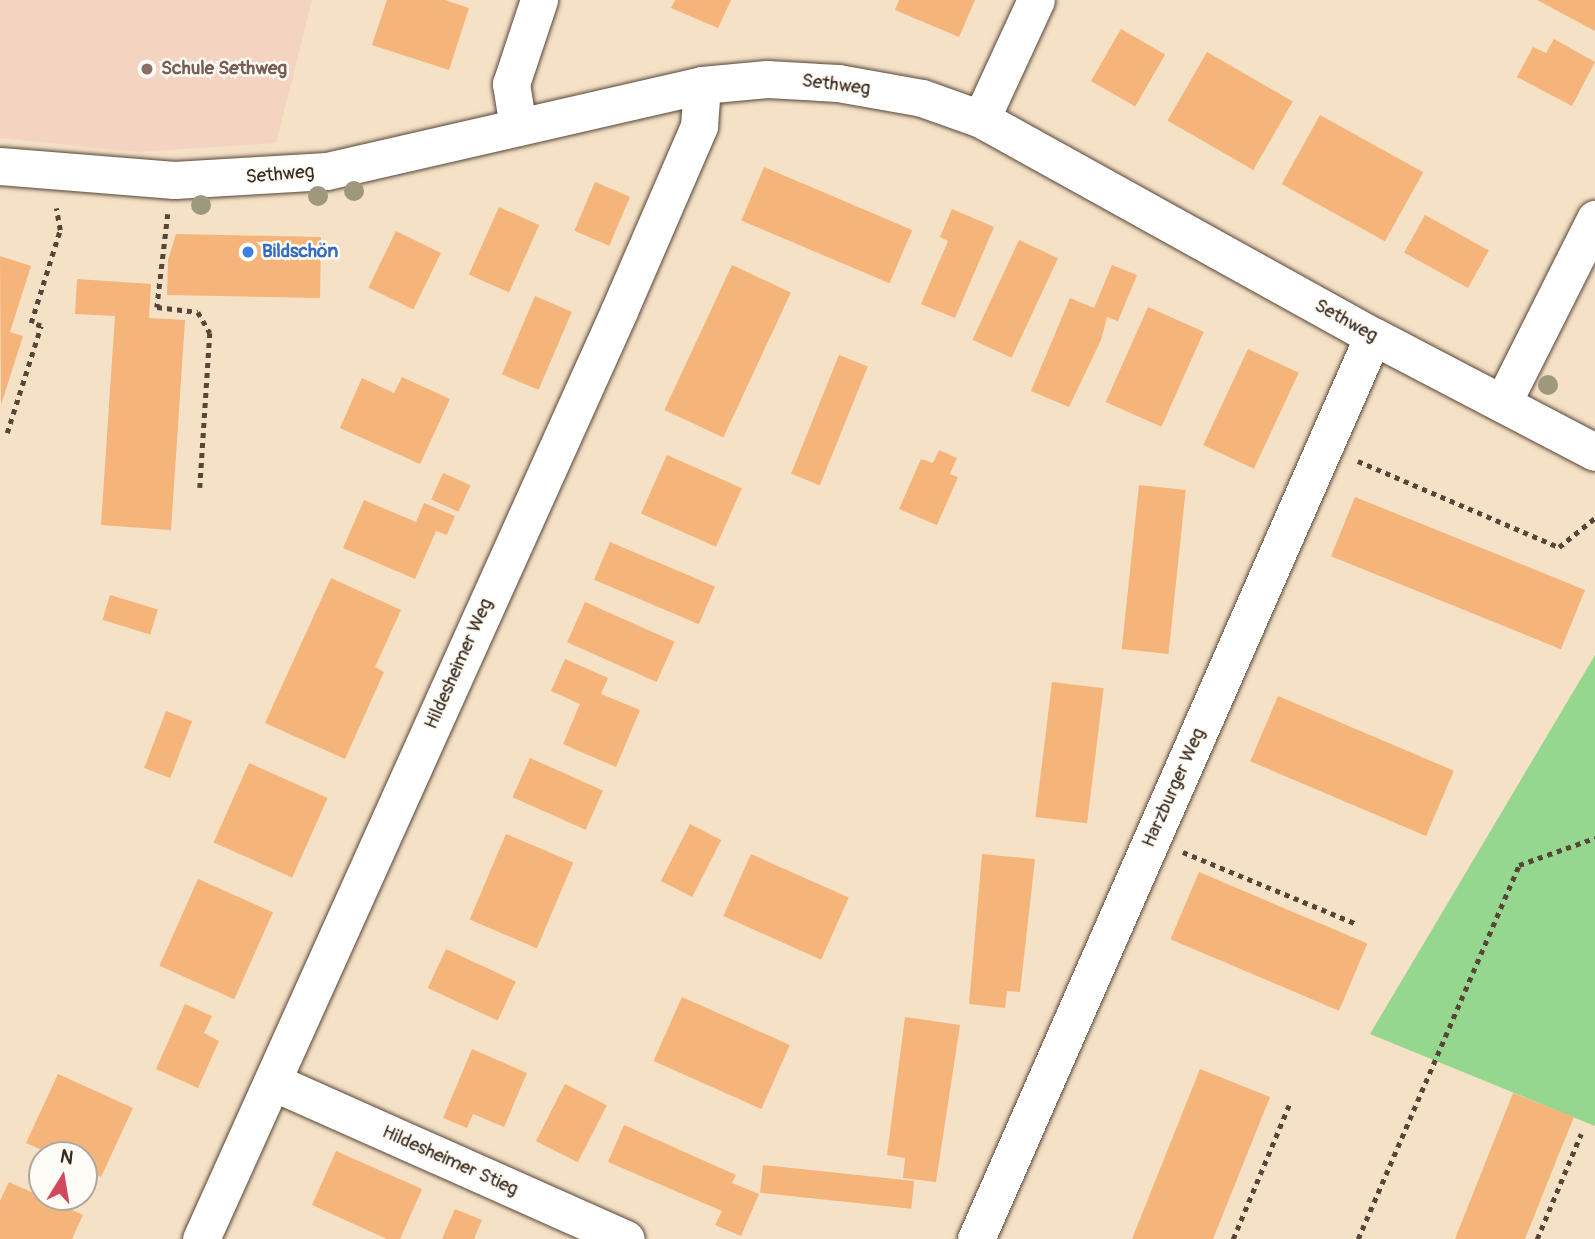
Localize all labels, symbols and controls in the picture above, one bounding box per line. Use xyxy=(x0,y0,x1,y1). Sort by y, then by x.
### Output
place label: Schule Sethweg xyxy=(161,58,287,80)
marker: Schule Sethweg xyxy=(139,61,155,77)
street label: Sethweg xyxy=(800,69,872,101)
street label: Sethweg xyxy=(245,161,315,189)
place label: Bildschön xyxy=(262,241,338,263)
marker: Bildschön xyxy=(240,244,256,260)
street label: Sethweg xyxy=(1310,294,1382,348)
street label: Hildesheimer Weg xyxy=(420,595,498,733)
street label: Harzburger Weg xyxy=(1138,725,1210,851)
street label: Hildesheimer Stieg xyxy=(378,1121,522,1201)
north arrow xyxy=(28,1141,98,1211)
text: N xyxy=(58,1144,75,1170)

